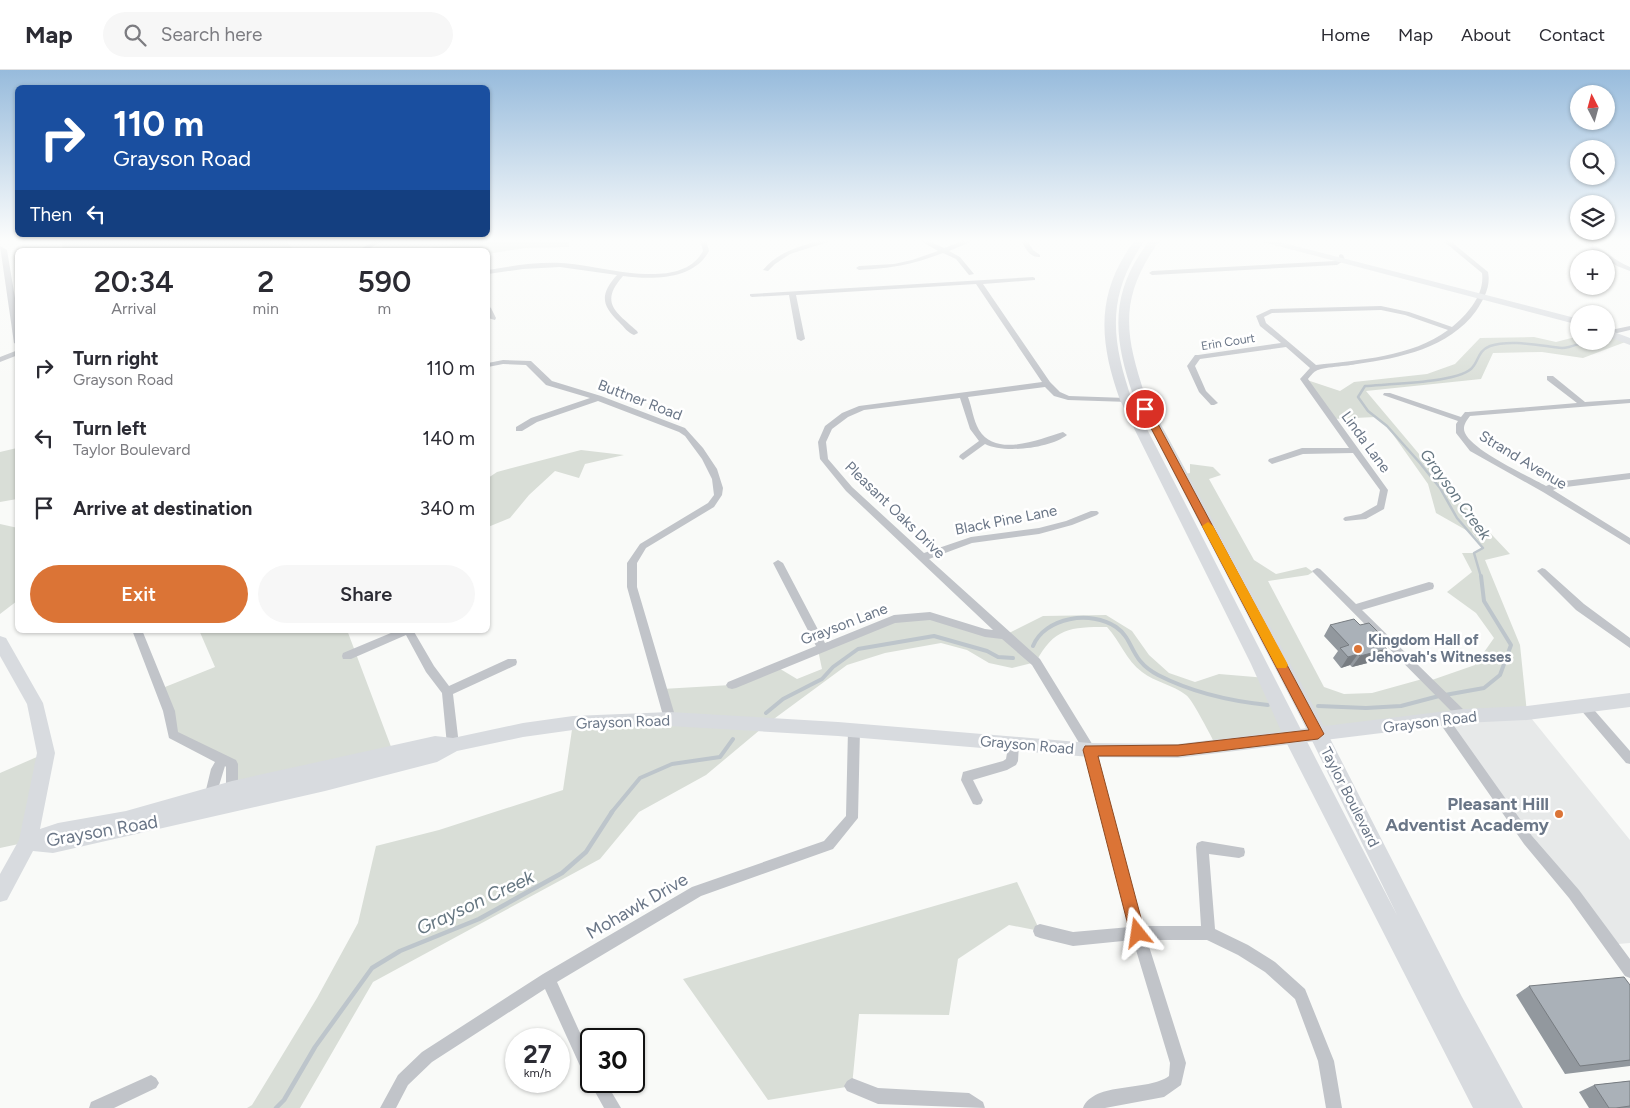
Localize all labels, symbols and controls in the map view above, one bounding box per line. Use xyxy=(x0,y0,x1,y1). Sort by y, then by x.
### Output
search box xyxy=(103,12,453,57)
text: Map xyxy=(25,20,73,49)
icon: search xyxy=(121,21,149,49)
text: Search here xyxy=(161,23,262,46)
text: Home xyxy=(1321,24,1370,46)
text: Map xyxy=(1398,24,1433,46)
text: About xyxy=(1461,24,1511,46)
text: Contact xyxy=(1539,24,1605,46)
north arrow xyxy=(1570,85,1615,130)
map controls xyxy=(1570,85,1615,350)
text: 110 m xyxy=(113,103,204,145)
icon: right xyxy=(30,105,95,170)
button: search xyxy=(1570,140,1615,185)
text: Grayson Road xyxy=(113,145,251,172)
button: layers xyxy=(1570,195,1615,240)
icon: left xyxy=(82,200,110,228)
text: Then xyxy=(30,203,72,226)
button: + xyxy=(1570,250,1615,295)
text: 20:34 xyxy=(94,263,174,300)
text: 2 xyxy=(257,263,274,300)
text: 590 xyxy=(357,263,411,300)
text: Arrival xyxy=(111,299,156,318)
text: min xyxy=(253,299,279,318)
text: m xyxy=(378,299,391,318)
button: − xyxy=(1570,305,1615,350)
street label: Erin Court xyxy=(1200,331,1256,353)
text: Turn right xyxy=(73,347,159,370)
icon: right xyxy=(30,354,58,382)
text: 110 m xyxy=(426,357,475,380)
text: Grayson Road xyxy=(73,370,173,389)
street label: Buttner Road xyxy=(595,376,685,424)
pin xyxy=(1124,388,1166,430)
icon: arrive xyxy=(1131,395,1159,423)
street label: Linda Lane xyxy=(1338,408,1394,476)
text: Turn left xyxy=(73,417,147,440)
icon: left xyxy=(30,424,58,452)
text: 140 m xyxy=(422,427,475,450)
street label: Strand Avenue xyxy=(1476,427,1570,493)
text: Taylor Boulevard xyxy=(73,440,191,459)
water label: Grayson Creek xyxy=(1416,445,1496,544)
street label: Pleasant Oaks Drive xyxy=(841,458,949,562)
icon: arrive xyxy=(30,494,58,522)
text: Arrive at destination xyxy=(73,497,252,520)
text: 340 m xyxy=(420,497,475,520)
street label: Black Pine Lane xyxy=(953,501,1059,539)
button: Exit xyxy=(30,565,248,623)
button: Share xyxy=(258,565,475,623)
street label: Grayson Lane xyxy=(798,599,890,649)
place label: Kingdom Hall of Jehovah's Witnesses xyxy=(1368,631,1511,666)
marker: Kingdom Hall of Jehovah's Witnesses xyxy=(1352,643,1364,655)
street label: Grayson Road xyxy=(1382,707,1478,737)
street label: Grayson Road xyxy=(576,711,670,733)
street label: Grayson Road xyxy=(979,732,1075,758)
street label: Taylor Boulevard xyxy=(1317,744,1383,850)
place label: Pleasant Hill Adventist Academy xyxy=(1385,793,1550,836)
marker: Pleasant Hill Adventist Academy xyxy=(1553,808,1565,820)
street label: Grayson Road xyxy=(44,810,160,852)
water label: Grayson Creek xyxy=(413,865,539,940)
street label: Mohawk Drive xyxy=(582,868,692,944)
position arrow xyxy=(1111,906,1163,958)
speed limit sign: 30 xyxy=(580,1028,645,1093)
text: 27 xyxy=(523,1039,552,1069)
text: km/h xyxy=(524,1066,551,1080)

